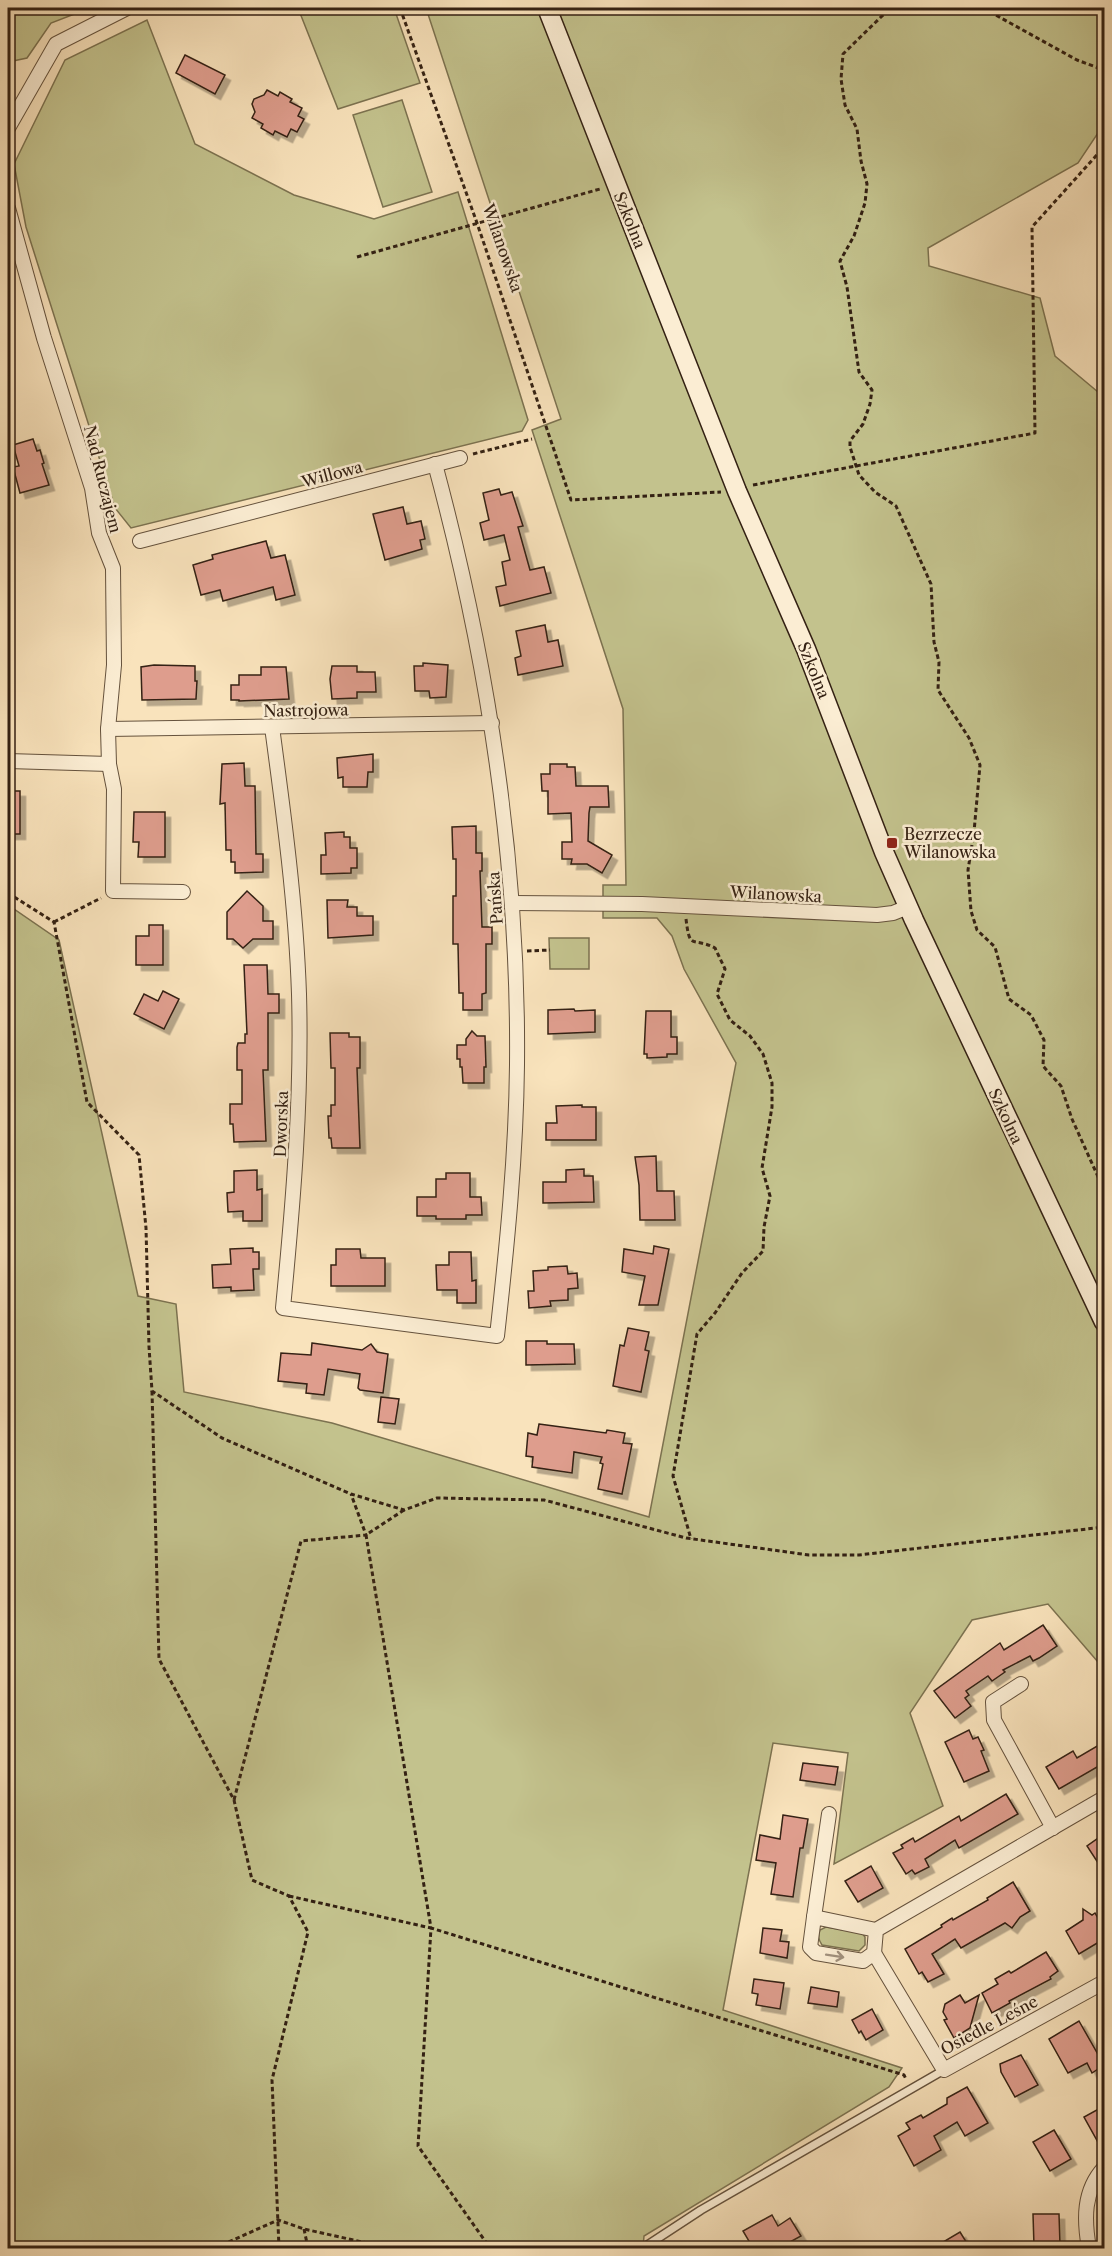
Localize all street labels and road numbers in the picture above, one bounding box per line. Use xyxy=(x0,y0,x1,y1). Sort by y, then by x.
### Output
street label: Szkolna xyxy=(610,189,651,252)
street label: Wilanowska xyxy=(478,200,528,295)
street label: Nad Ruczajem xyxy=(80,423,126,535)
street label: Willowa xyxy=(298,456,365,492)
street label: Szkolna xyxy=(794,639,835,702)
street label: Nastrojowa xyxy=(263,699,349,721)
street label: Pańska xyxy=(483,870,507,925)
street label: Wilanowska xyxy=(728,882,823,906)
street label: Szkolna xyxy=(984,1085,1028,1148)
street label: Dworska xyxy=(270,1090,292,1158)
street label: Osiedle Leśne xyxy=(937,1991,1041,2059)

